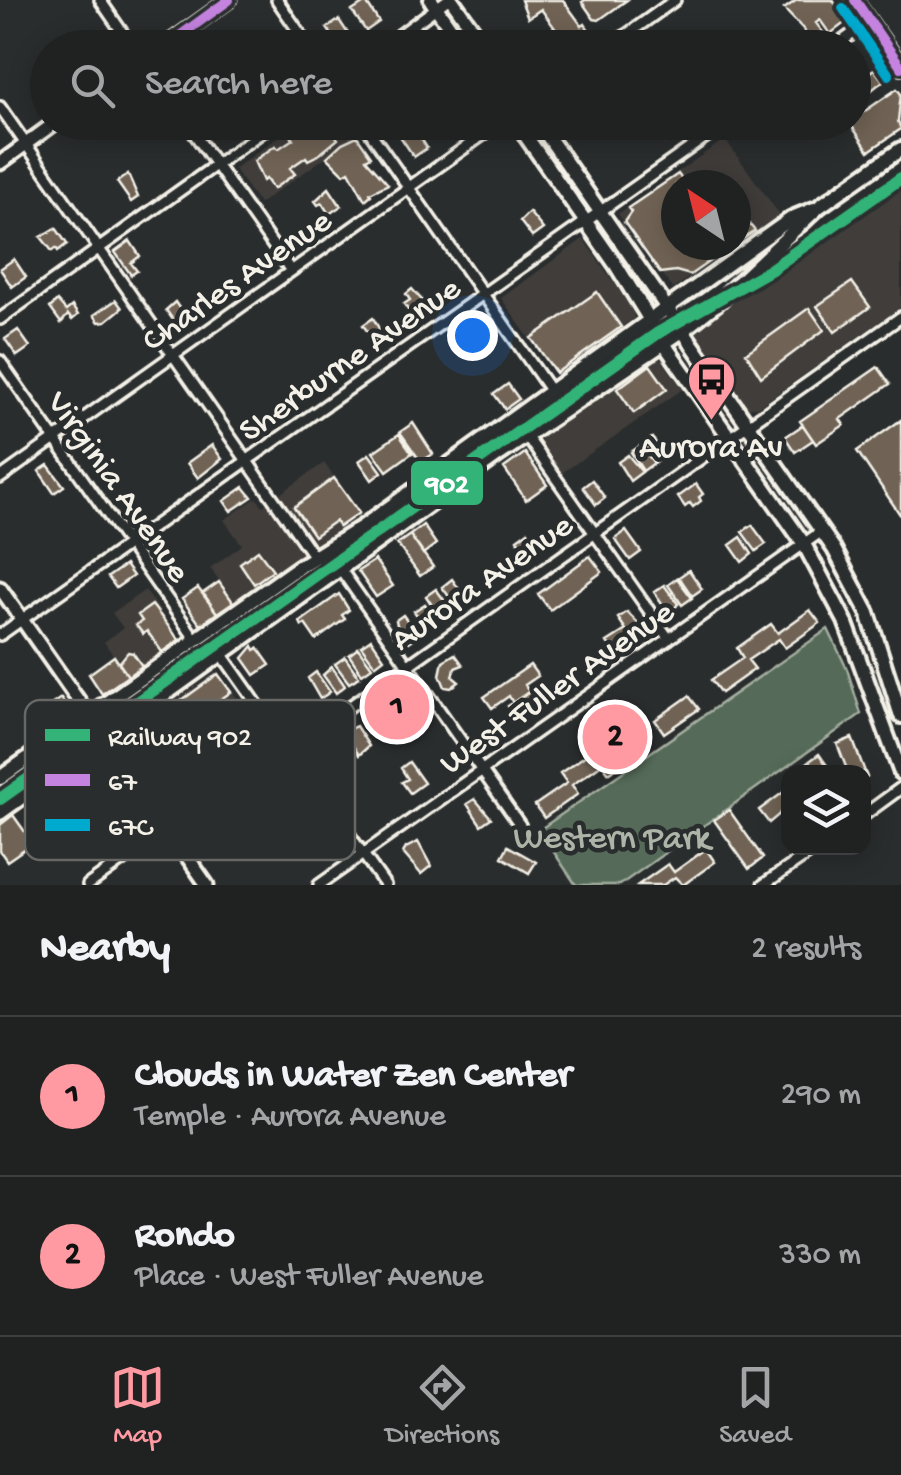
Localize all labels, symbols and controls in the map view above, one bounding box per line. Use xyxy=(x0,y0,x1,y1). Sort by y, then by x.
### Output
search box xyxy=(30,30,871,140)
icon: search xyxy=(65,58,120,113)
text: Search here xyxy=(145,63,332,107)
north arrow xyxy=(661,170,751,260)
street label: Charles Avenue xyxy=(136,202,342,363)
street label: Sherburne Avenue xyxy=(232,269,471,453)
your location xyxy=(447,310,498,361)
bus stop icon: Aurora Av xyxy=(685,354,737,422)
street label: Virginia Avenue xyxy=(35,384,198,592)
place label: Aurora Av xyxy=(639,429,783,470)
line badge: 902 xyxy=(409,459,485,507)
text: 902 xyxy=(423,470,469,503)
street label: Aurora Avenue xyxy=(384,506,583,662)
street label: West Fuller Avenue xyxy=(433,593,684,786)
pin: 1 xyxy=(364,670,430,744)
legend xyxy=(25,700,355,860)
pin: 2 xyxy=(582,700,648,774)
text: Railway 902 xyxy=(108,723,252,756)
map controls xyxy=(781,765,871,855)
button: layers xyxy=(781,765,871,855)
text: 67 xyxy=(108,768,138,801)
text: 67C xyxy=(108,813,154,846)
park label: Western Park xyxy=(513,820,714,861)
text: Nearby xyxy=(40,926,170,975)
text: 2 results xyxy=(751,931,861,969)
text: Clouds in Water Zen Center xyxy=(135,1055,571,1099)
text: 1 xyxy=(66,1077,79,1115)
text: 290 m xyxy=(781,1077,861,1115)
text: Temple · Aurora Avenue xyxy=(135,1099,446,1137)
text: Rondo xyxy=(135,1215,235,1259)
text: 2 xyxy=(65,1237,80,1275)
text: 330 m xyxy=(779,1237,861,1275)
text: Place · West Fuller Avenue xyxy=(135,1259,483,1297)
tab: Map xyxy=(110,1360,165,1453)
tab: Directions xyxy=(385,1360,499,1453)
tab: Saved xyxy=(719,1360,791,1453)

